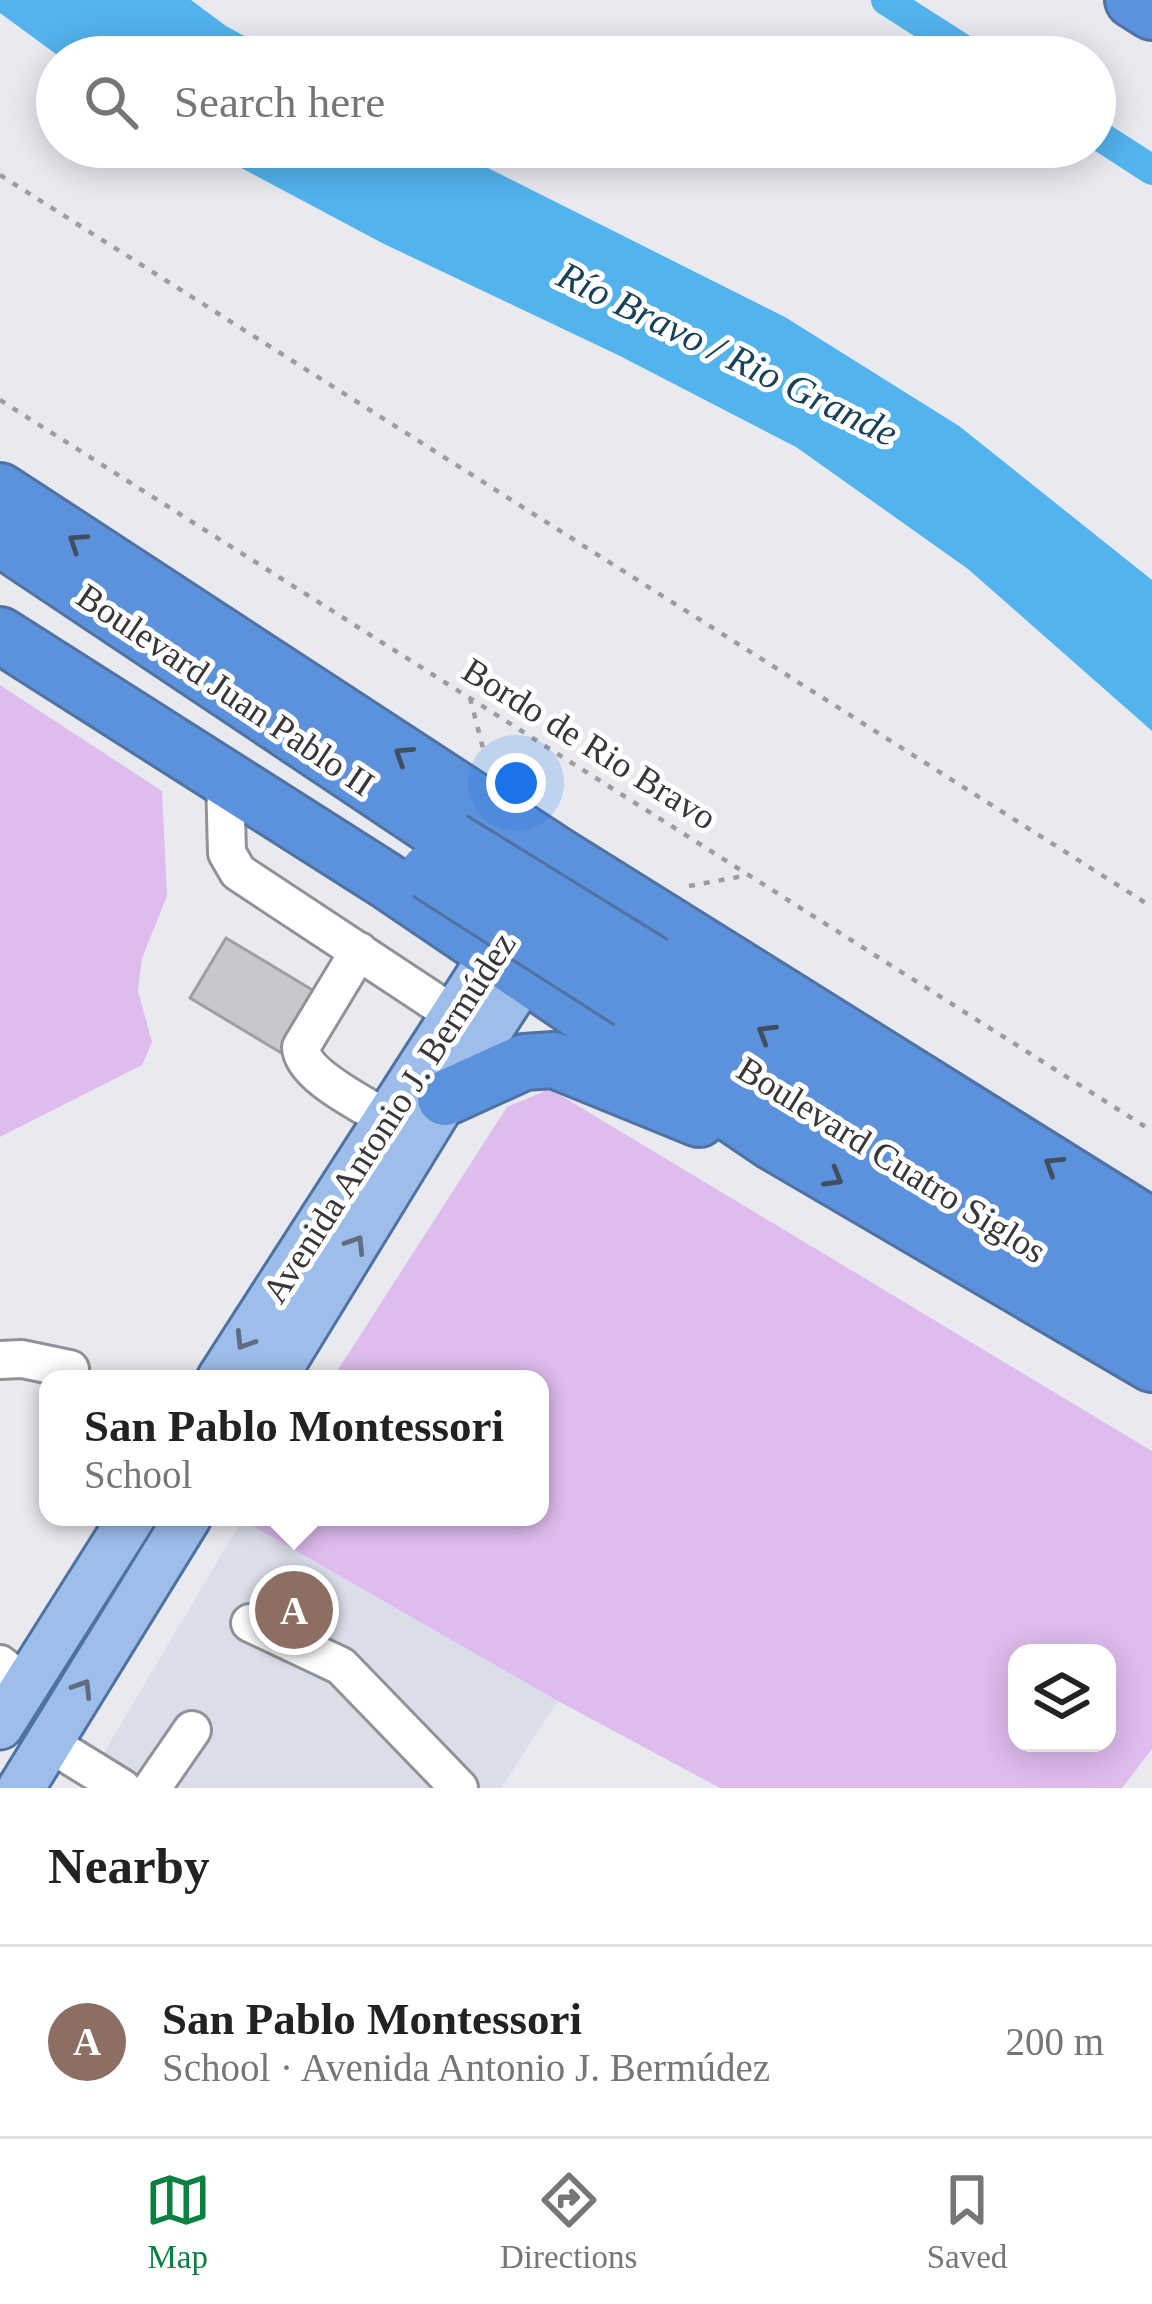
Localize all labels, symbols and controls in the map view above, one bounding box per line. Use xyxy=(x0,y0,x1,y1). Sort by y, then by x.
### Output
search box xyxy=(36,36,1116,168)
icon: search xyxy=(78,69,144,135)
text: Search here xyxy=(174,77,385,127)
water label: Río Bravo / Rio Grande xyxy=(550,252,905,454)
one-way arrow xyxy=(68,535,90,557)
street label: Boulevard Juan Pablo II xyxy=(70,576,381,804)
street label: Bordo de Rio Bravo xyxy=(455,650,723,838)
one-way arrow xyxy=(395,748,417,770)
your location xyxy=(486,753,546,813)
street label: Avenida Antonio J. Bermúdez xyxy=(254,925,524,1310)
one-way arrow xyxy=(757,1025,779,1047)
street label: Boulevard Cuatro Siglos xyxy=(730,1049,1053,1271)
one-way arrow xyxy=(1044,1157,1066,1179)
one-way arrow xyxy=(821,1164,843,1187)
one-way arrow xyxy=(342,1235,364,1257)
one-way arrow xyxy=(236,1328,258,1350)
popup xyxy=(39,1370,549,1526)
text: San Pablo Montessori xyxy=(84,1401,504,1451)
text: School xyxy=(84,1453,192,1496)
pin: A xyxy=(255,1565,333,1655)
map controls xyxy=(1008,1644,1116,1752)
button: layers xyxy=(1008,1644,1116,1752)
one-way arrow xyxy=(69,1679,91,1701)
text: Nearby xyxy=(48,1838,209,1894)
text: San Pablo Montessori xyxy=(162,1994,582,2044)
text: A xyxy=(73,2020,101,2063)
text: 200 m xyxy=(1005,2020,1104,2063)
text: School · Avenida Antonio J. Bermúdez xyxy=(162,2046,770,2089)
tab: Map xyxy=(145,2167,211,2276)
tab: Directions xyxy=(500,2167,637,2276)
tab: Saved xyxy=(927,2167,1007,2276)

